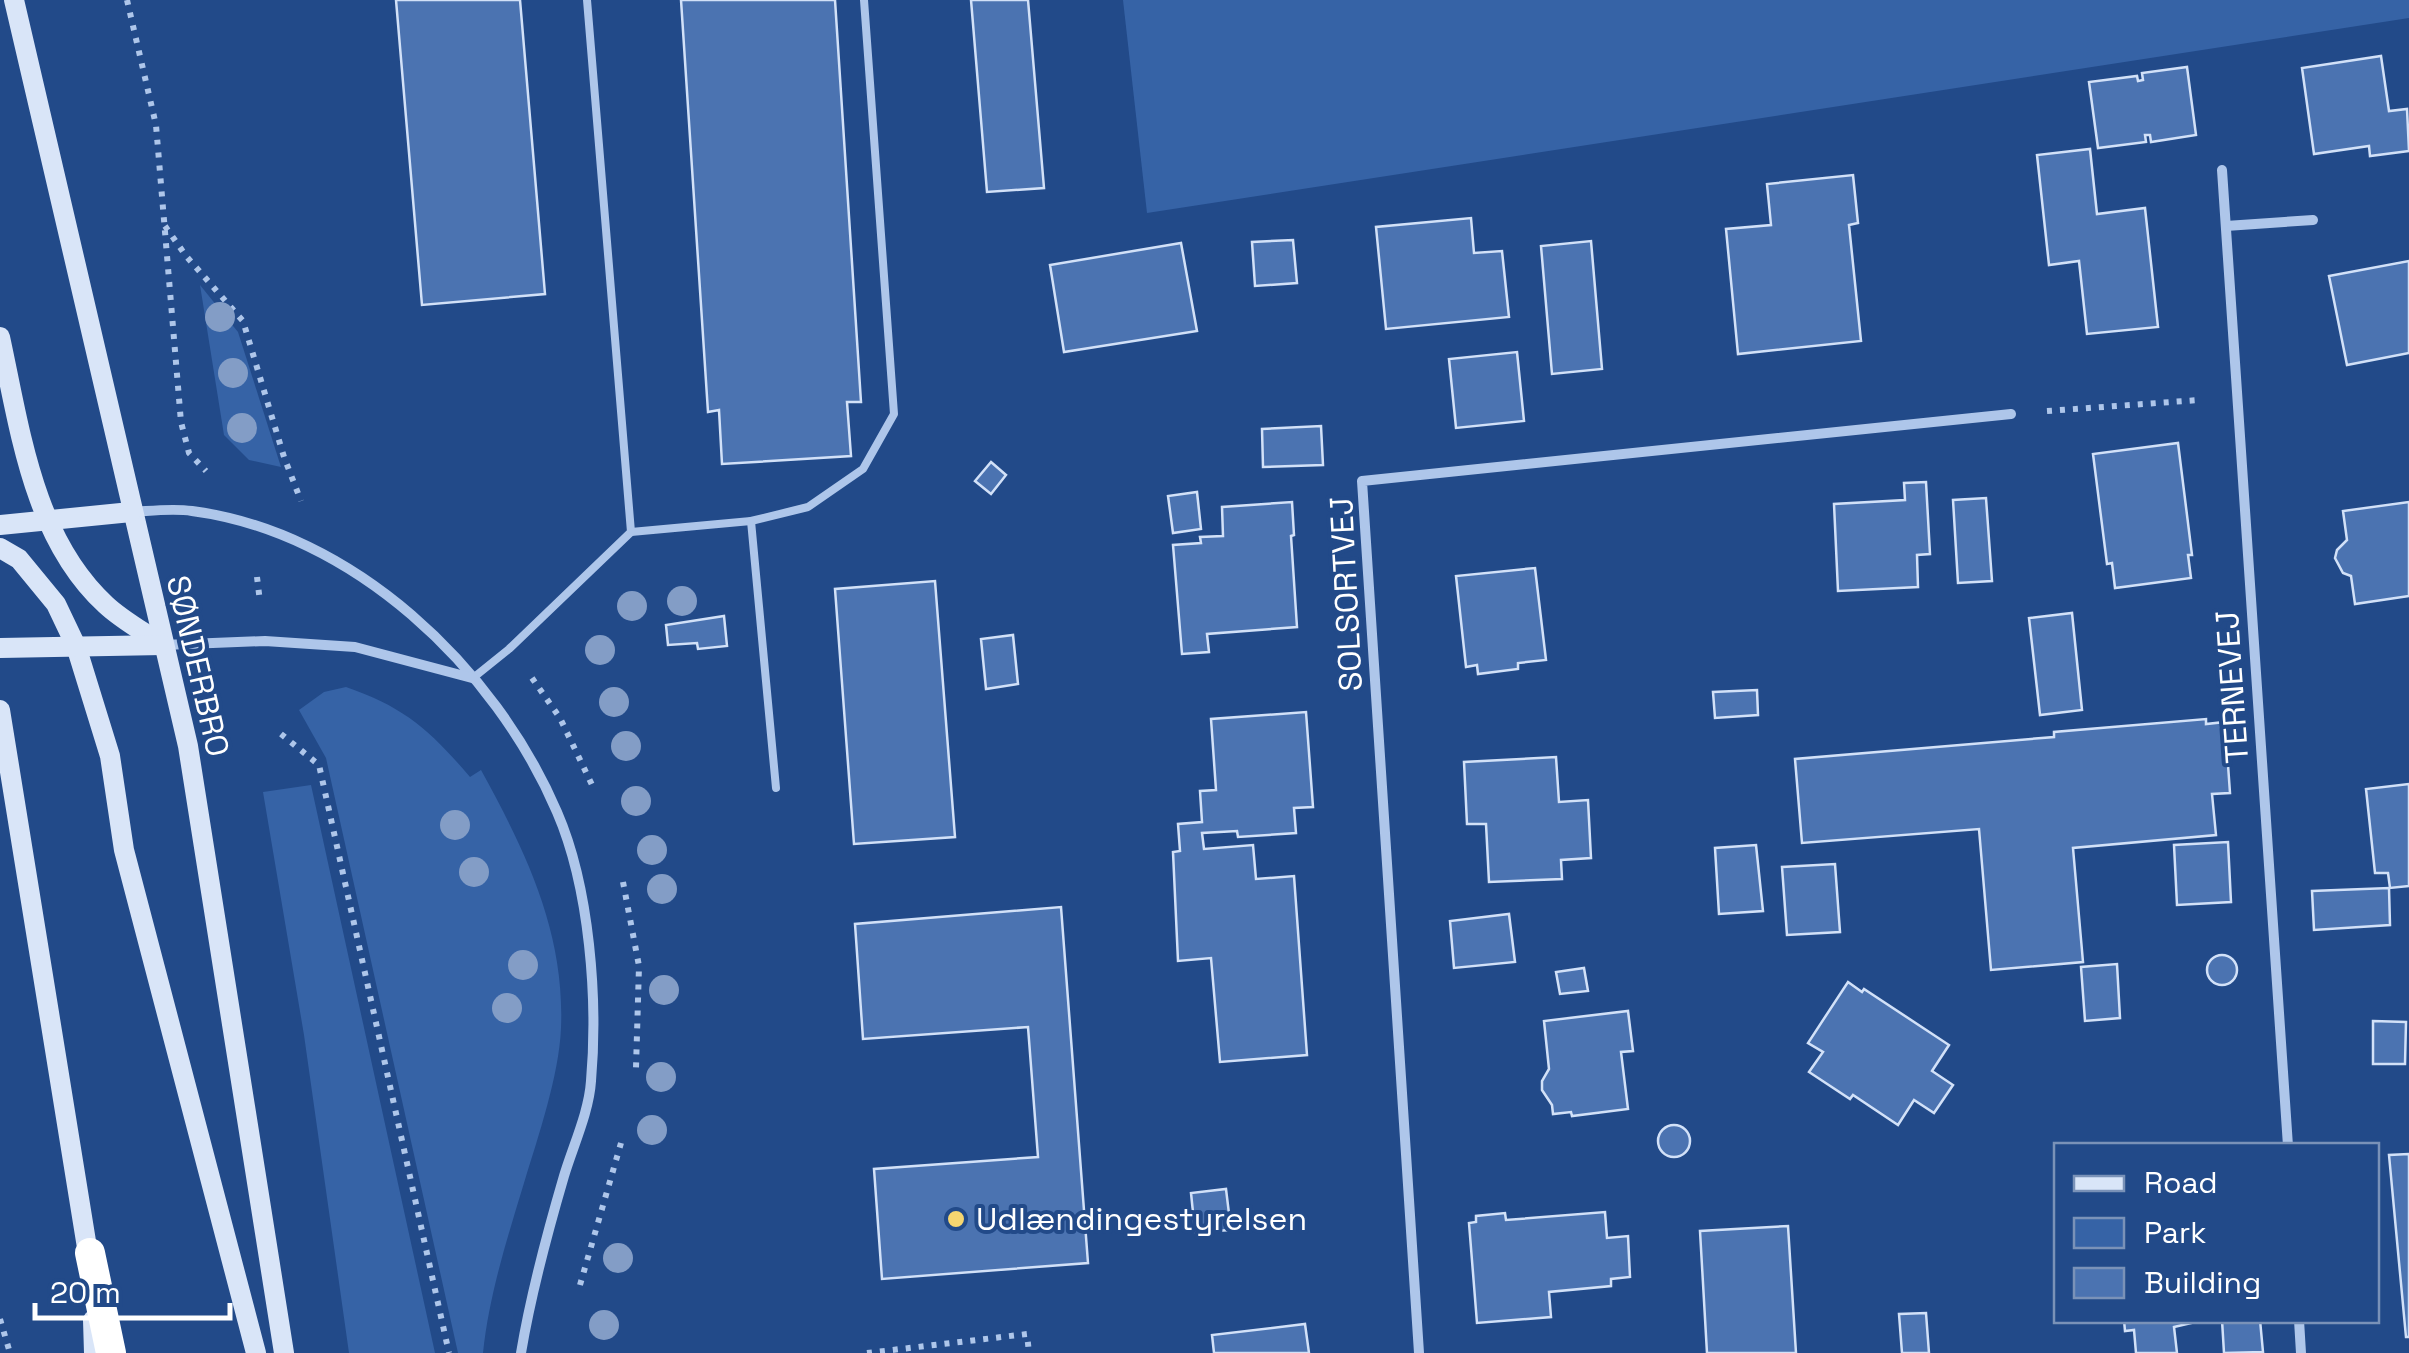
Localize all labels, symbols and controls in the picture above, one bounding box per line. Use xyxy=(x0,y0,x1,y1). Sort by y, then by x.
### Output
street label: SOLSORTVEJ xyxy=(1321,496,1371,692)
street label: SØNDERBRO xyxy=(158,572,238,760)
street label: TERNEVEJ xyxy=(2207,609,2257,765)
legend xyxy=(2054,1143,2379,1323)
text: Road xyxy=(2144,1163,2218,1202)
place label: Udlændingestyrelsen xyxy=(976,1199,1307,1239)
marker: Udlændingestyrelsen xyxy=(945,1208,967,1230)
text: Park xyxy=(2144,1213,2206,1252)
scale bar xyxy=(35,1258,230,1320)
text: Building xyxy=(2144,1263,2261,1302)
text: 20 m xyxy=(50,1273,121,1312)

